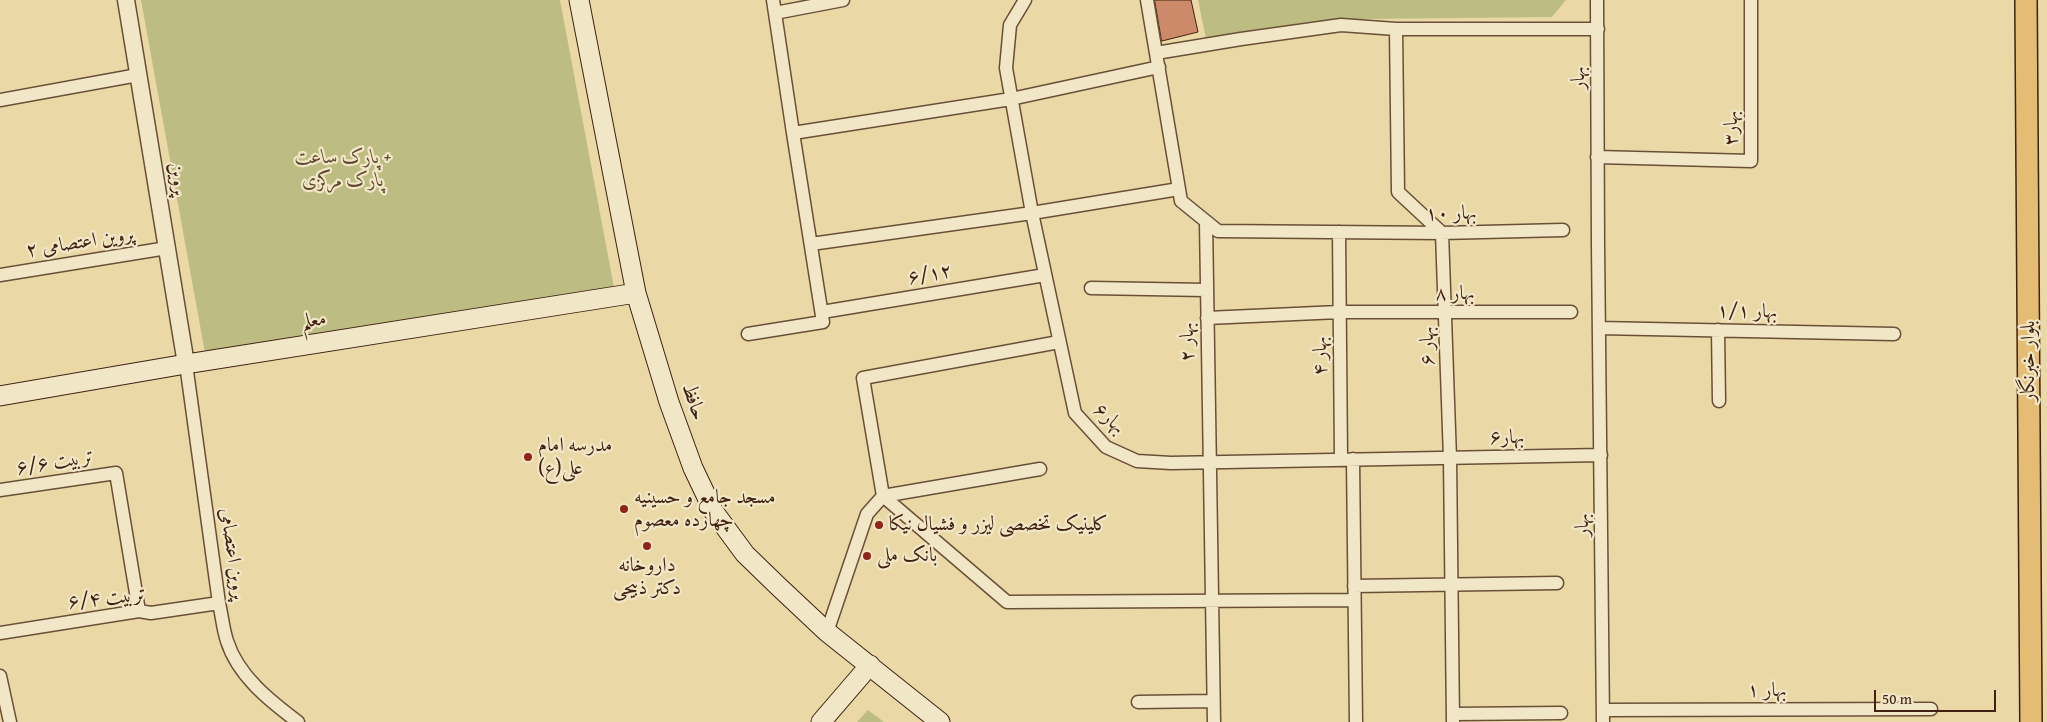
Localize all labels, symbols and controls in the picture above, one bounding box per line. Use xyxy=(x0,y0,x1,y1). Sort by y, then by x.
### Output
street label: بهار xyxy=(1567,66,1591,90)
street label: بهار۳ xyxy=(1720,111,1744,145)
park label: پارک ساعت + پارک مرکزی xyxy=(295,146,391,193)
street label: پروین xyxy=(163,161,191,197)
street label: بهار ۱۰ xyxy=(1425,202,1477,226)
street label: پروین اعتصامی ۲ xyxy=(24,223,136,263)
street label: ۶/۱۲ xyxy=(906,259,954,291)
street label: بهار ۸ xyxy=(1435,282,1475,306)
street label: بهار ۱/۱ xyxy=(1717,299,1777,325)
street label: معلم xyxy=(300,307,328,335)
street label: بلوار خبرنگار xyxy=(2017,320,2041,402)
street label: بهار ۲ xyxy=(1176,322,1200,362)
street label: بهار ۶ xyxy=(1416,326,1440,366)
street label: بهار ۴ xyxy=(1309,336,1333,376)
street label: حافظ xyxy=(676,380,710,424)
street label: بهار۶ xyxy=(1088,398,1130,440)
street label: بهار۶ xyxy=(1489,426,1525,450)
place label: مدرسه امام علی(ع) xyxy=(538,434,612,481)
street label: تربیت ۶/۶ xyxy=(14,445,96,481)
marker: مدرسه امام علی(ع) xyxy=(522,451,534,463)
place label: مسجد جامع و حسینیه چهارده معصوم xyxy=(634,486,775,533)
marker: مسجد جامع و حسینیه چهارده معصوم xyxy=(618,503,630,515)
street label: پروین اعتصامی xyxy=(214,506,250,602)
place label: کلینیک تخصصی لیزر و فشیال نیکا xyxy=(889,513,1108,537)
street label: بهار xyxy=(1571,513,1595,537)
marker: کلینیک تخصصی لیزر و فشیال نیکا xyxy=(873,519,885,531)
marker: داروخانه دکتر ذبیحی xyxy=(641,540,653,552)
place label: بانک ملی xyxy=(877,544,937,568)
marker: بانک ملی xyxy=(861,550,873,562)
place label: داروخانه دکتر ذبیحی xyxy=(613,554,681,601)
street label: تربیت ۶/۴ xyxy=(67,583,147,615)
street label: بهار ۱ xyxy=(1747,679,1787,703)
scale bar xyxy=(1877,680,2000,712)
text: 50 m xyxy=(1882,688,1912,709)

